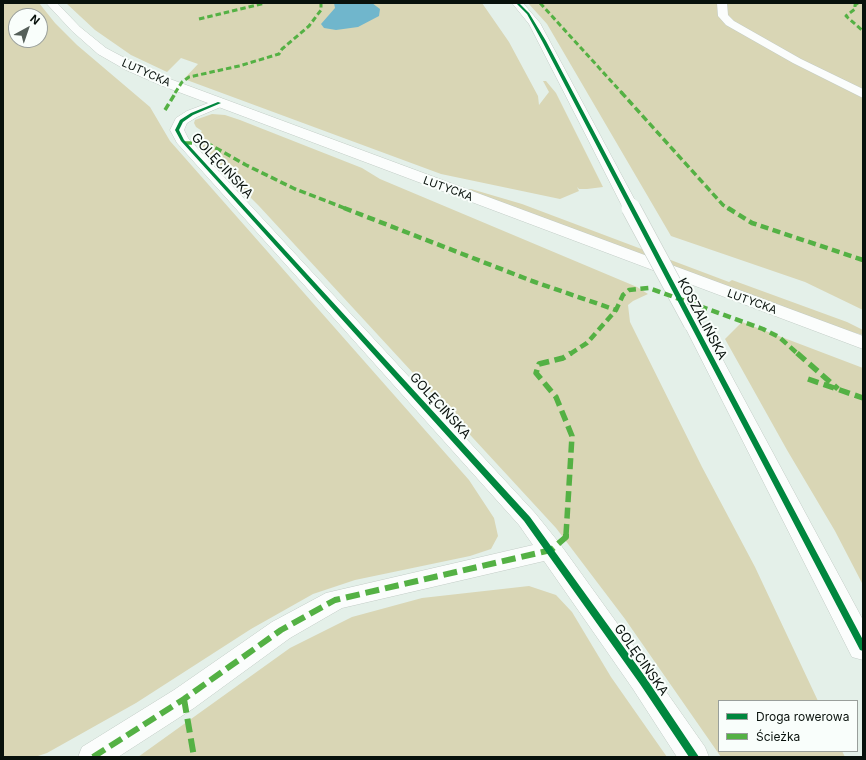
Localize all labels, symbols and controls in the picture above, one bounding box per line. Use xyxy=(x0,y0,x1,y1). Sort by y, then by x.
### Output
north arrow xyxy=(8,8,48,48)
text: N xyxy=(27,12,43,28)
street label: LUTYCKA xyxy=(120,56,172,90)
street label: GOLĘCIŃSKA xyxy=(188,130,256,202)
street label: LUTYCKA xyxy=(421,174,475,204)
street label: KOSZALIŃSKA xyxy=(674,275,730,363)
street label: LUTYCKA xyxy=(725,287,779,317)
street label: GOLĘCIŃSKA xyxy=(406,370,474,442)
street label: GOLĘCIŃSKA xyxy=(611,621,671,699)
legend xyxy=(718,700,858,752)
text: Droga rowerowa xyxy=(756,709,849,724)
text: Ścieżka xyxy=(756,729,800,744)

